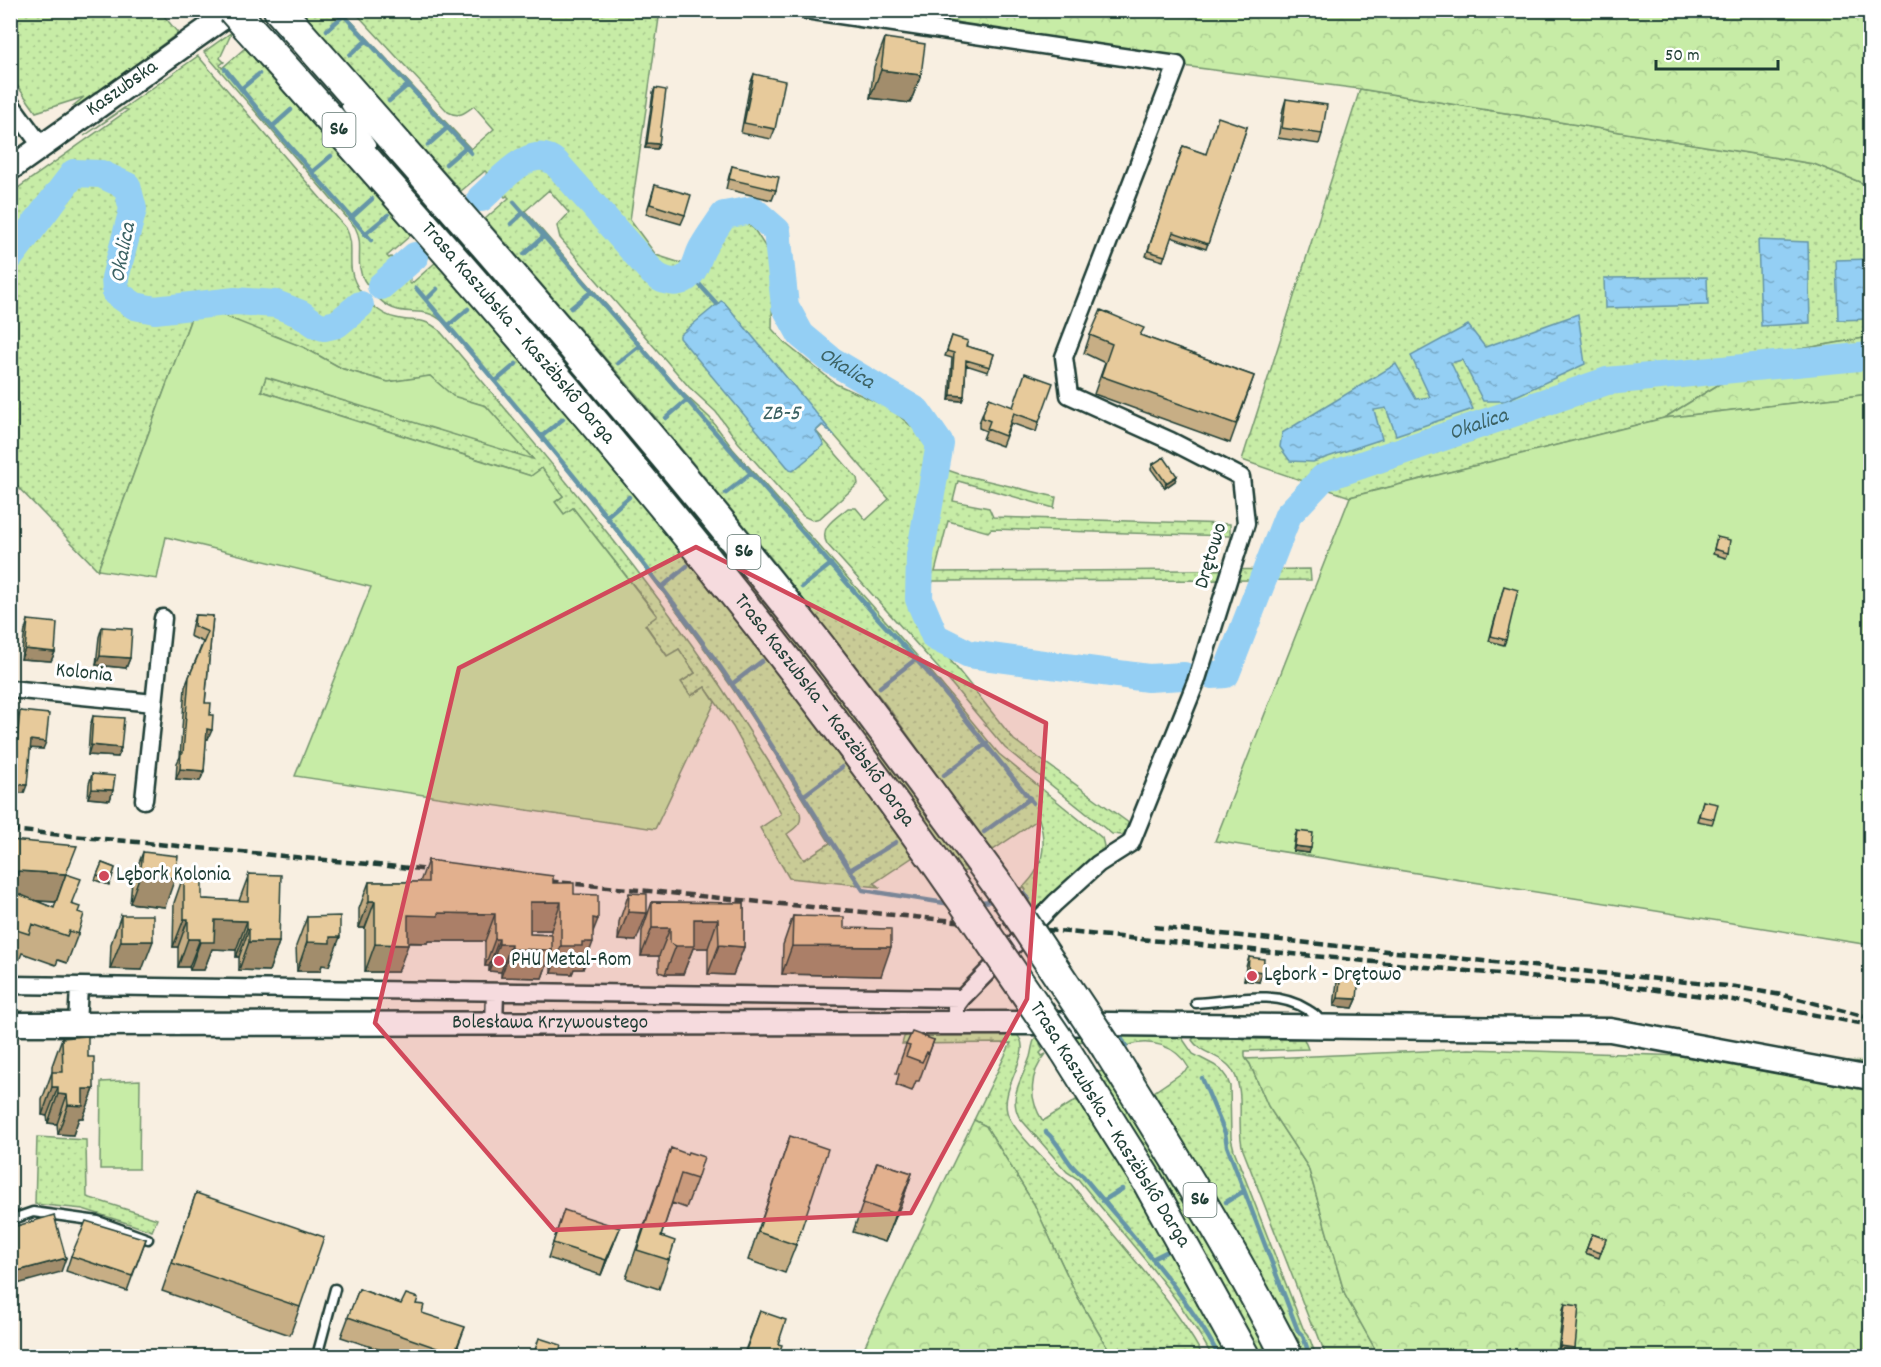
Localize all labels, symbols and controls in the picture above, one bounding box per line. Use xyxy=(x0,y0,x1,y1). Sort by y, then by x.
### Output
scale bar xyxy=(1656,33,1778,71)
text: 50 m xyxy=(1665,44,1700,69)
street label: Kaszubska xyxy=(80,53,166,125)
road number: S6 xyxy=(322,113,356,147)
street label: Trasa Kaszubska – Kaszëbskô Darga xyxy=(413,216,622,452)
water label: Okalica xyxy=(103,219,145,286)
water label: Okalica xyxy=(811,340,881,398)
water label: ZB-5 xyxy=(762,399,802,430)
water label: Okalica xyxy=(1445,400,1514,449)
street label: Drętowo xyxy=(1188,519,1236,593)
road number: S6 xyxy=(728,535,760,569)
street label: Trasa Kaszubska – Kaszëbskô Darga xyxy=(725,588,922,834)
street label: Kolonia xyxy=(54,656,115,692)
place label: Lębork Kolonia xyxy=(116,861,231,891)
marker: Lębork Kolonia xyxy=(97,869,111,883)
place label: PHU Metal-Rom xyxy=(511,946,632,976)
marker: PHU Metal-Rom xyxy=(492,954,506,968)
place label: Lębork - Drętowo xyxy=(1264,961,1401,991)
marker: Lębork - Drętowo xyxy=(1245,969,1259,983)
street label: Trasa Kaszubska – Kaszëbskô Darga xyxy=(1021,996,1198,1255)
street label: Bolesława Krzywoustego xyxy=(452,1008,648,1039)
road number: S6 xyxy=(1184,1183,1216,1217)

